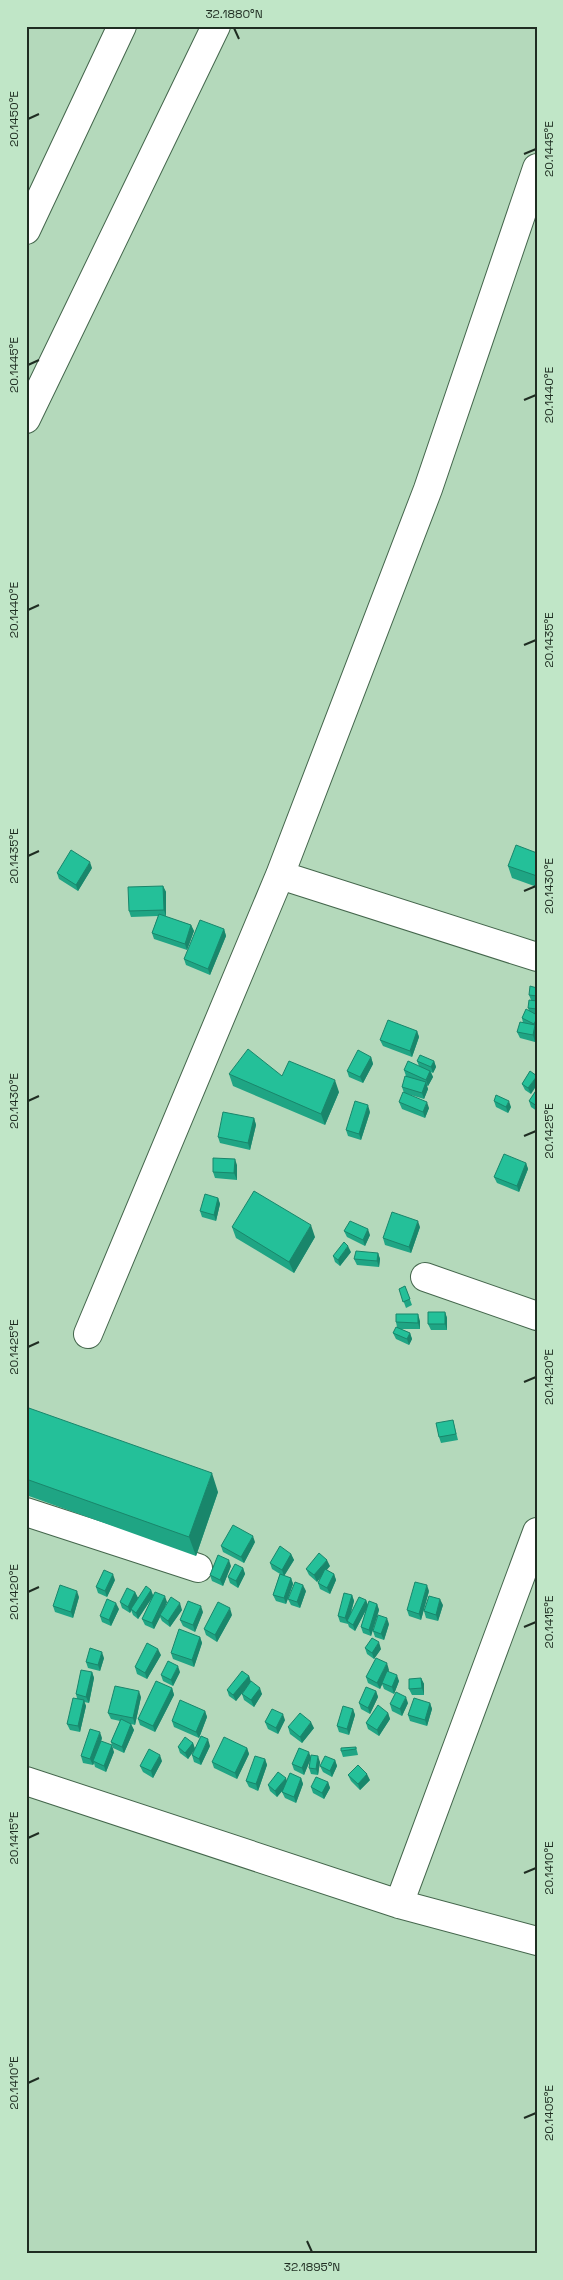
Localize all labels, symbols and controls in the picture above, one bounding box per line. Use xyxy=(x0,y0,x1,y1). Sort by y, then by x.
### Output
text: 32.1880°N xyxy=(205,6,263,22)
text: 20.1450°E xyxy=(6,91,22,147)
text: 20.1445°E xyxy=(541,121,557,177)
text: 20.1445°E xyxy=(6,337,22,393)
text: 20.1440°E xyxy=(541,367,557,423)
text: 20.1440°E xyxy=(6,582,22,638)
text: 20.1435°E xyxy=(541,612,557,668)
text: 20.1435°E xyxy=(6,828,22,884)
text: 20.1430°E xyxy=(541,858,557,914)
text: 20.1430°E xyxy=(6,1073,22,1129)
text: 20.1425°E xyxy=(541,1103,557,1159)
text: 20.1425°E xyxy=(6,1319,22,1375)
text: 20.1420°E xyxy=(541,1349,557,1405)
text: 20.1420°E xyxy=(6,1564,22,1620)
text: 20.1415°E xyxy=(541,1595,557,1649)
text: 20.1415°E xyxy=(6,1811,22,1865)
text: 20.1410°E xyxy=(541,1841,557,1895)
text: 20.1410°E xyxy=(6,2056,22,2110)
text: 20.1405°E xyxy=(541,2085,557,2141)
text: 32.1895°N xyxy=(284,2259,340,2275)

